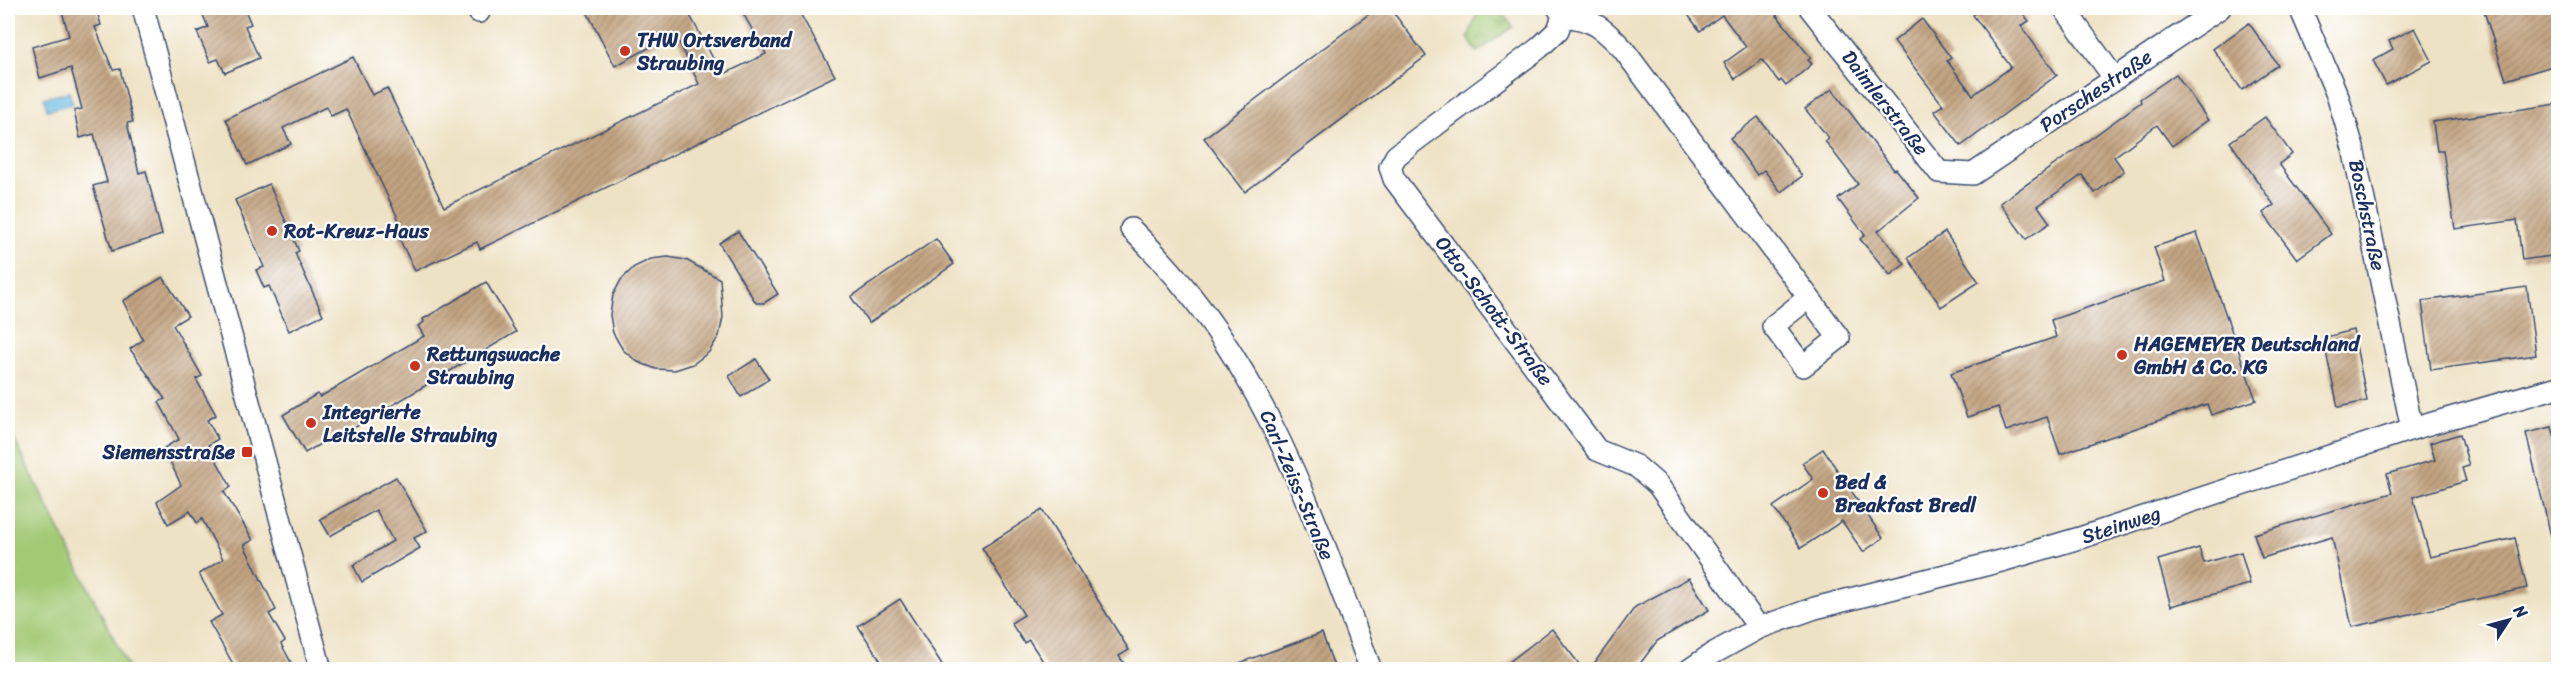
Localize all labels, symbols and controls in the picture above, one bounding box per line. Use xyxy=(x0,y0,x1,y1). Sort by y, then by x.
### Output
place label: THW Ortsverband Straubing xyxy=(636,23,793,81)
street label: Porschestraße xyxy=(2032,40,2160,142)
street label: Daimlerstraße xyxy=(1832,42,1938,164)
marker: THW Ortsverband Straubing xyxy=(618,44,632,58)
street label: Boschstraße xyxy=(2338,156,2396,274)
place label: Rot-Kreuz-Haus xyxy=(283,214,429,249)
marker: Rot-Kreuz-Haus xyxy=(265,224,279,238)
street label: Otto-Schott-Straße xyxy=(1426,228,1562,394)
place label: HAGEMEYER Deutschland GmbH & Co. KG xyxy=(2133,327,2362,385)
place label: Rettungswache Straubing xyxy=(426,337,561,395)
marker: HAGEMEYER Deutschland GmbH & Co. KG xyxy=(2115,348,2129,362)
marker: Rettungswache Straubing xyxy=(408,359,422,373)
place label: Integrierte Leitstelle Straubing xyxy=(322,395,497,453)
street label: Carl-Zeiss-Straße xyxy=(1250,404,1344,566)
marker: Integrierte Leitstelle Straubing xyxy=(304,416,318,430)
place label: Siemensstraße xyxy=(101,435,236,470)
marker: Siemensstraße xyxy=(240,445,254,459)
place label: Bed & Breakfast Bredl xyxy=(1835,465,1977,523)
marker: Bed & Breakfast Bredl xyxy=(1816,486,1830,500)
street label: Steinweg xyxy=(2077,496,2165,554)
north arrow xyxy=(2479,590,2539,650)
text: N xyxy=(2505,598,2536,625)

